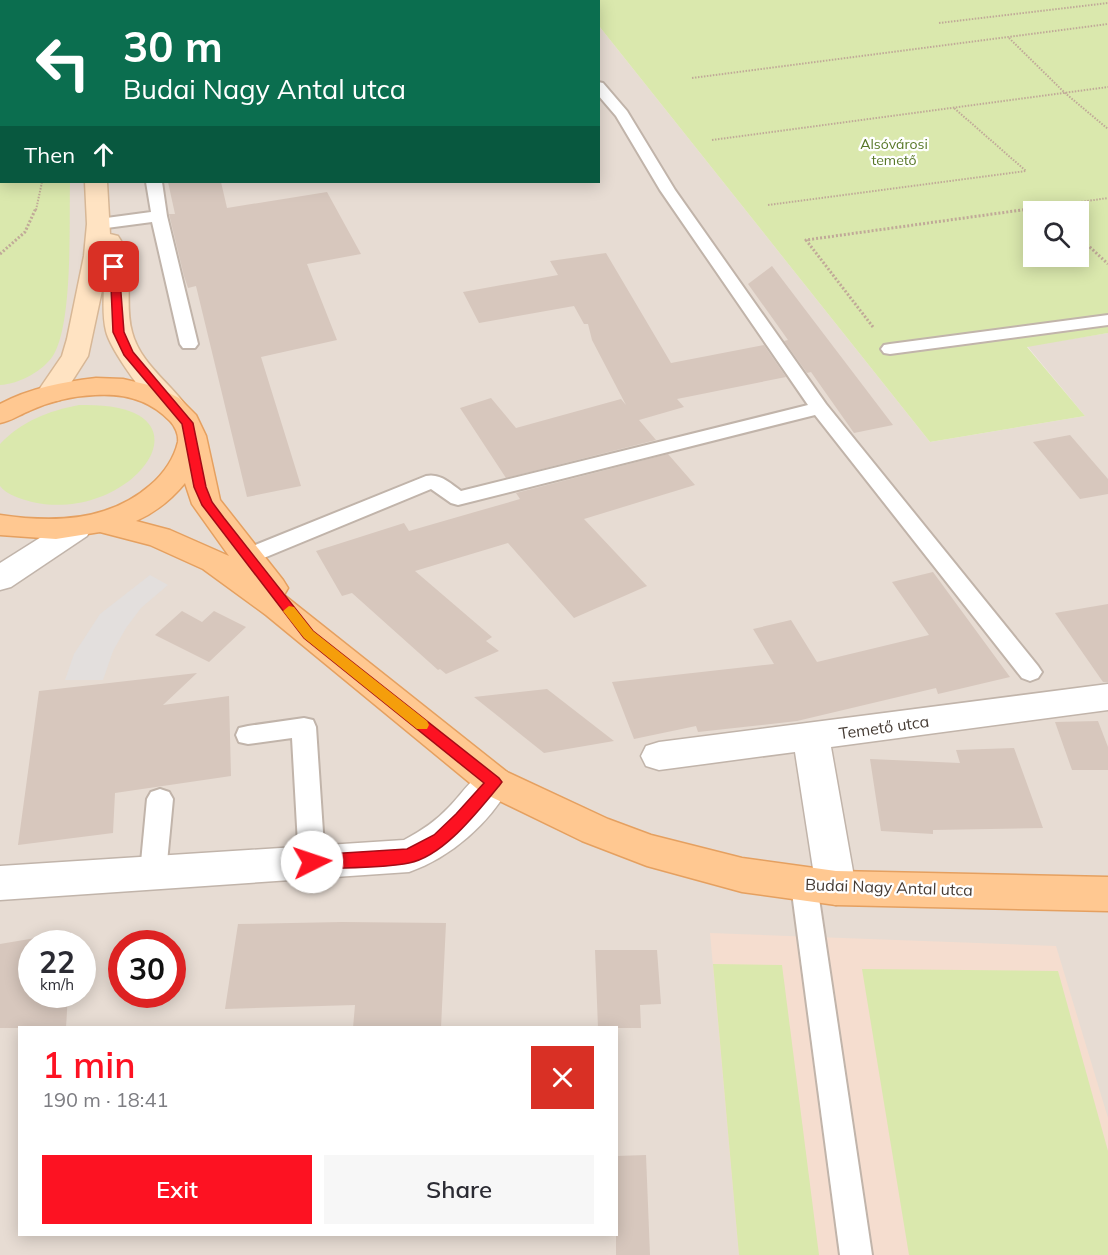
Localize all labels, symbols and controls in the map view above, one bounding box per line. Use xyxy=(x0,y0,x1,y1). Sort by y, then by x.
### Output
text: 30 m xyxy=(123,20,223,73)
icon: left xyxy=(24,24,102,102)
text: Budai Nagy Antal utca xyxy=(123,72,406,106)
park label: Alsóvárosi temető xyxy=(860,135,928,169)
icon: ahead xyxy=(87,138,120,171)
text: Then xyxy=(24,141,75,169)
map controls xyxy=(1023,201,1089,267)
button: search xyxy=(1023,201,1089,267)
pin xyxy=(88,241,139,292)
icon: arrive xyxy=(97,250,130,283)
street label: Temető utca xyxy=(838,711,930,743)
position arrow xyxy=(280,830,344,894)
street label: Budai Nagy Antal utca xyxy=(805,874,973,900)
speed limit sign: 30 xyxy=(108,930,186,1008)
text: 22 xyxy=(39,943,75,981)
text: km/h xyxy=(40,975,74,994)
text: 1 min xyxy=(42,1042,136,1087)
button: close xyxy=(531,1046,594,1109)
text: 190 m · 18:41 xyxy=(42,1087,168,1112)
button: Exit xyxy=(42,1155,312,1224)
button: Share xyxy=(324,1155,594,1224)

